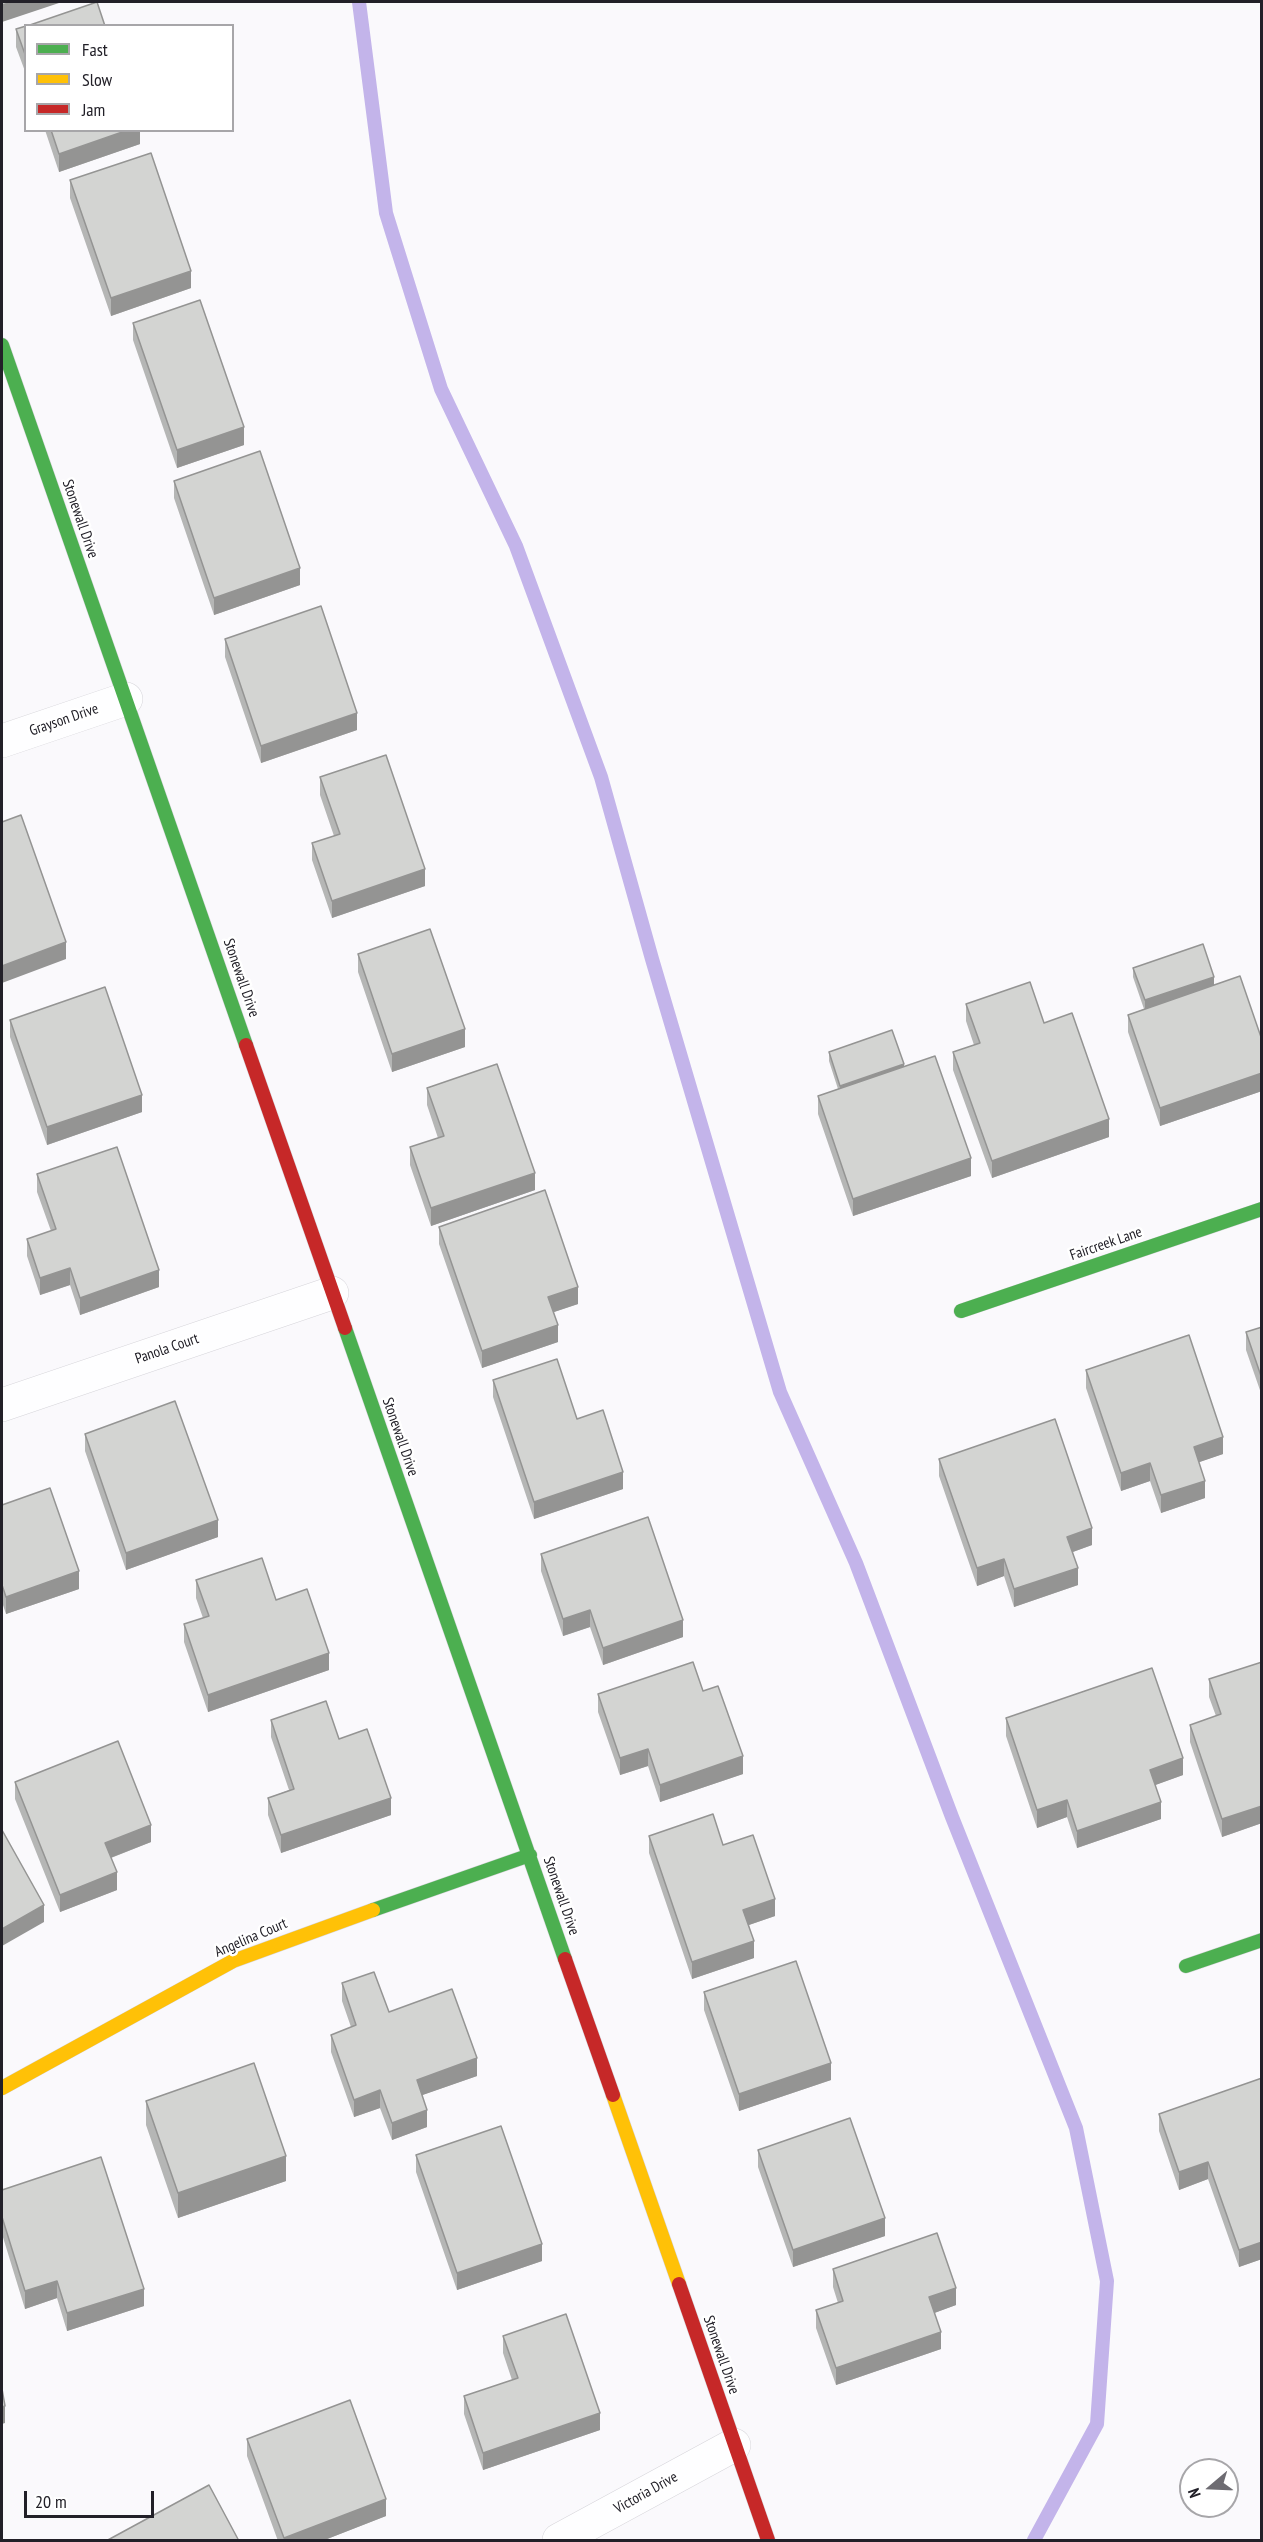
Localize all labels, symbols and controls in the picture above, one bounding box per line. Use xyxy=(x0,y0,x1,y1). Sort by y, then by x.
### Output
legend xyxy=(24,24,234,132)
text: Fast xyxy=(82,38,108,61)
text: Slow xyxy=(82,68,112,91)
text: Jam xyxy=(82,98,105,121)
street label: Stonewall Drive xyxy=(58,477,102,561)
street label: Grayson Drive xyxy=(27,700,101,740)
street label: Stonewall Drive xyxy=(219,936,263,1020)
street label: Faircreek Lane xyxy=(1068,1223,1144,1265)
street label: Panola Court xyxy=(133,1330,201,1368)
street label: Stonewall Drive xyxy=(378,1395,422,1479)
street label: Stonewall Drive xyxy=(539,1854,583,1938)
street label: Angelina Court xyxy=(212,1915,290,1961)
street label: Stonewall Drive xyxy=(699,2313,743,2397)
north arrow xyxy=(1179,2458,1239,2518)
street label: Victoria Drive xyxy=(611,2468,681,2518)
scale bar xyxy=(27,2479,158,2517)
text: N xyxy=(1183,2486,1205,2501)
text: 20 m xyxy=(35,2490,67,2513)

